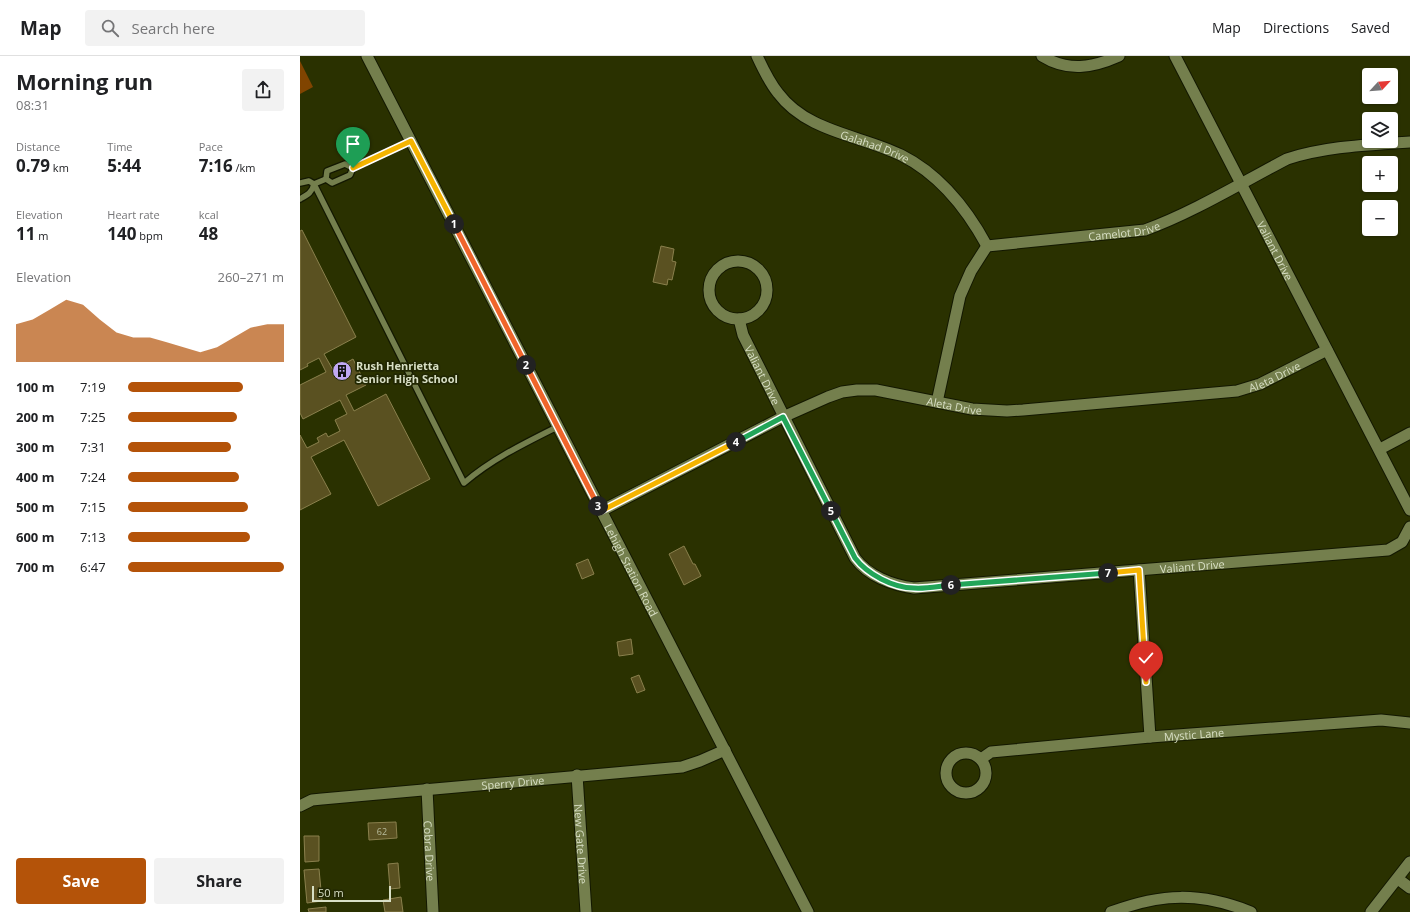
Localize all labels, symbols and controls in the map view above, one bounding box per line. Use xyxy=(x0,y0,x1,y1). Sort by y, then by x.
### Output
search box xyxy=(85,10,365,46)
text: Map xyxy=(20,15,61,41)
icon: search xyxy=(99,17,121,39)
text: Search here xyxy=(131,18,215,38)
text: Map xyxy=(1212,18,1241,37)
text: Directions xyxy=(1263,18,1329,37)
text: Saved xyxy=(1351,18,1390,37)
text: Morning run xyxy=(16,66,153,96)
north arrow xyxy=(1362,68,1398,104)
map controls xyxy=(1362,68,1398,236)
button: share xyxy=(242,69,284,111)
text: 08:31 xyxy=(16,96,49,114)
button: layers xyxy=(1362,112,1398,148)
street label: Galahad Drive xyxy=(839,126,912,166)
pin xyxy=(336,127,370,168)
icon: arrive xyxy=(342,133,364,155)
text: Distance xyxy=(16,139,60,154)
text: Time xyxy=(107,139,133,154)
text: Pace xyxy=(199,139,223,154)
text: 0.79 xyxy=(16,154,50,177)
text: 5:44 xyxy=(107,154,141,177)
text: 7:16 xyxy=(199,154,233,177)
button: + xyxy=(1362,156,1398,192)
text: km xyxy=(50,160,69,175)
text: /km xyxy=(233,160,256,175)
button: − xyxy=(1362,200,1398,236)
text: Elevation xyxy=(16,207,63,222)
text: Heart rate xyxy=(107,207,160,222)
text: kcal xyxy=(199,207,219,222)
pin: 1 xyxy=(444,214,464,234)
text: 1 xyxy=(451,216,457,231)
street label: Camelot Drive xyxy=(1087,217,1162,243)
street label: Valiant Drive xyxy=(1254,218,1297,283)
text: 11 xyxy=(16,222,35,245)
text: 140 xyxy=(107,222,137,245)
text: 48 xyxy=(199,222,218,245)
text: m xyxy=(35,228,49,243)
text: bpm xyxy=(137,228,163,243)
text: Elevation xyxy=(16,268,71,286)
text: 260–271 m xyxy=(217,268,284,286)
street label: Valiant Drive xyxy=(742,342,784,407)
pin: 2 xyxy=(516,355,536,375)
text: 2 xyxy=(523,357,529,372)
street label: Aleta Drive xyxy=(1247,357,1303,395)
place label: Rush Henrietta Senior High School xyxy=(356,358,458,386)
building icon: Rush Henrietta Senior High School xyxy=(331,360,353,382)
text: 100 m xyxy=(16,378,54,396)
text: 7:19 xyxy=(80,378,106,396)
street label: Aleta Drive xyxy=(926,393,982,417)
text: 200 m xyxy=(16,408,54,426)
text: 7:25 xyxy=(80,408,106,426)
pin: 4 xyxy=(726,432,746,452)
text: 4 xyxy=(733,434,739,449)
text: 300 m xyxy=(16,438,54,456)
text: 7:31 xyxy=(80,438,106,456)
text: 400 m xyxy=(16,468,54,486)
text: 7:24 xyxy=(80,468,106,486)
pin: 3 xyxy=(588,496,608,516)
text: 500 m xyxy=(16,498,54,516)
text: 7:15 xyxy=(80,498,106,516)
text: 3 xyxy=(595,498,601,513)
pin: 5 xyxy=(821,501,841,521)
text: 5 xyxy=(828,503,834,518)
street label: Lehigh Station Road xyxy=(602,521,662,619)
text: 600 m xyxy=(16,528,54,546)
text: 7:13 xyxy=(80,528,106,546)
street label: Valiant Drive xyxy=(1159,556,1225,576)
text: 700 m xyxy=(16,558,54,576)
text: 6:47 xyxy=(80,558,106,576)
pin: 7 xyxy=(1098,563,1118,583)
text: 7 xyxy=(1105,565,1111,580)
pin: 6 xyxy=(941,575,961,595)
text: 6 xyxy=(948,577,954,592)
pin xyxy=(1129,641,1163,682)
icon: check xyxy=(1135,647,1157,669)
street label: Mystic Lane xyxy=(1163,724,1225,743)
street label: Sperry Drive xyxy=(481,772,545,792)
street label: New Gate Drive xyxy=(571,803,592,884)
street label: Cobra Drive xyxy=(421,820,439,882)
house number: 62 xyxy=(377,825,387,838)
button: Save xyxy=(16,858,146,904)
button: Share xyxy=(154,858,284,904)
scale bar xyxy=(312,884,391,903)
text: 50 m xyxy=(318,885,344,900)

